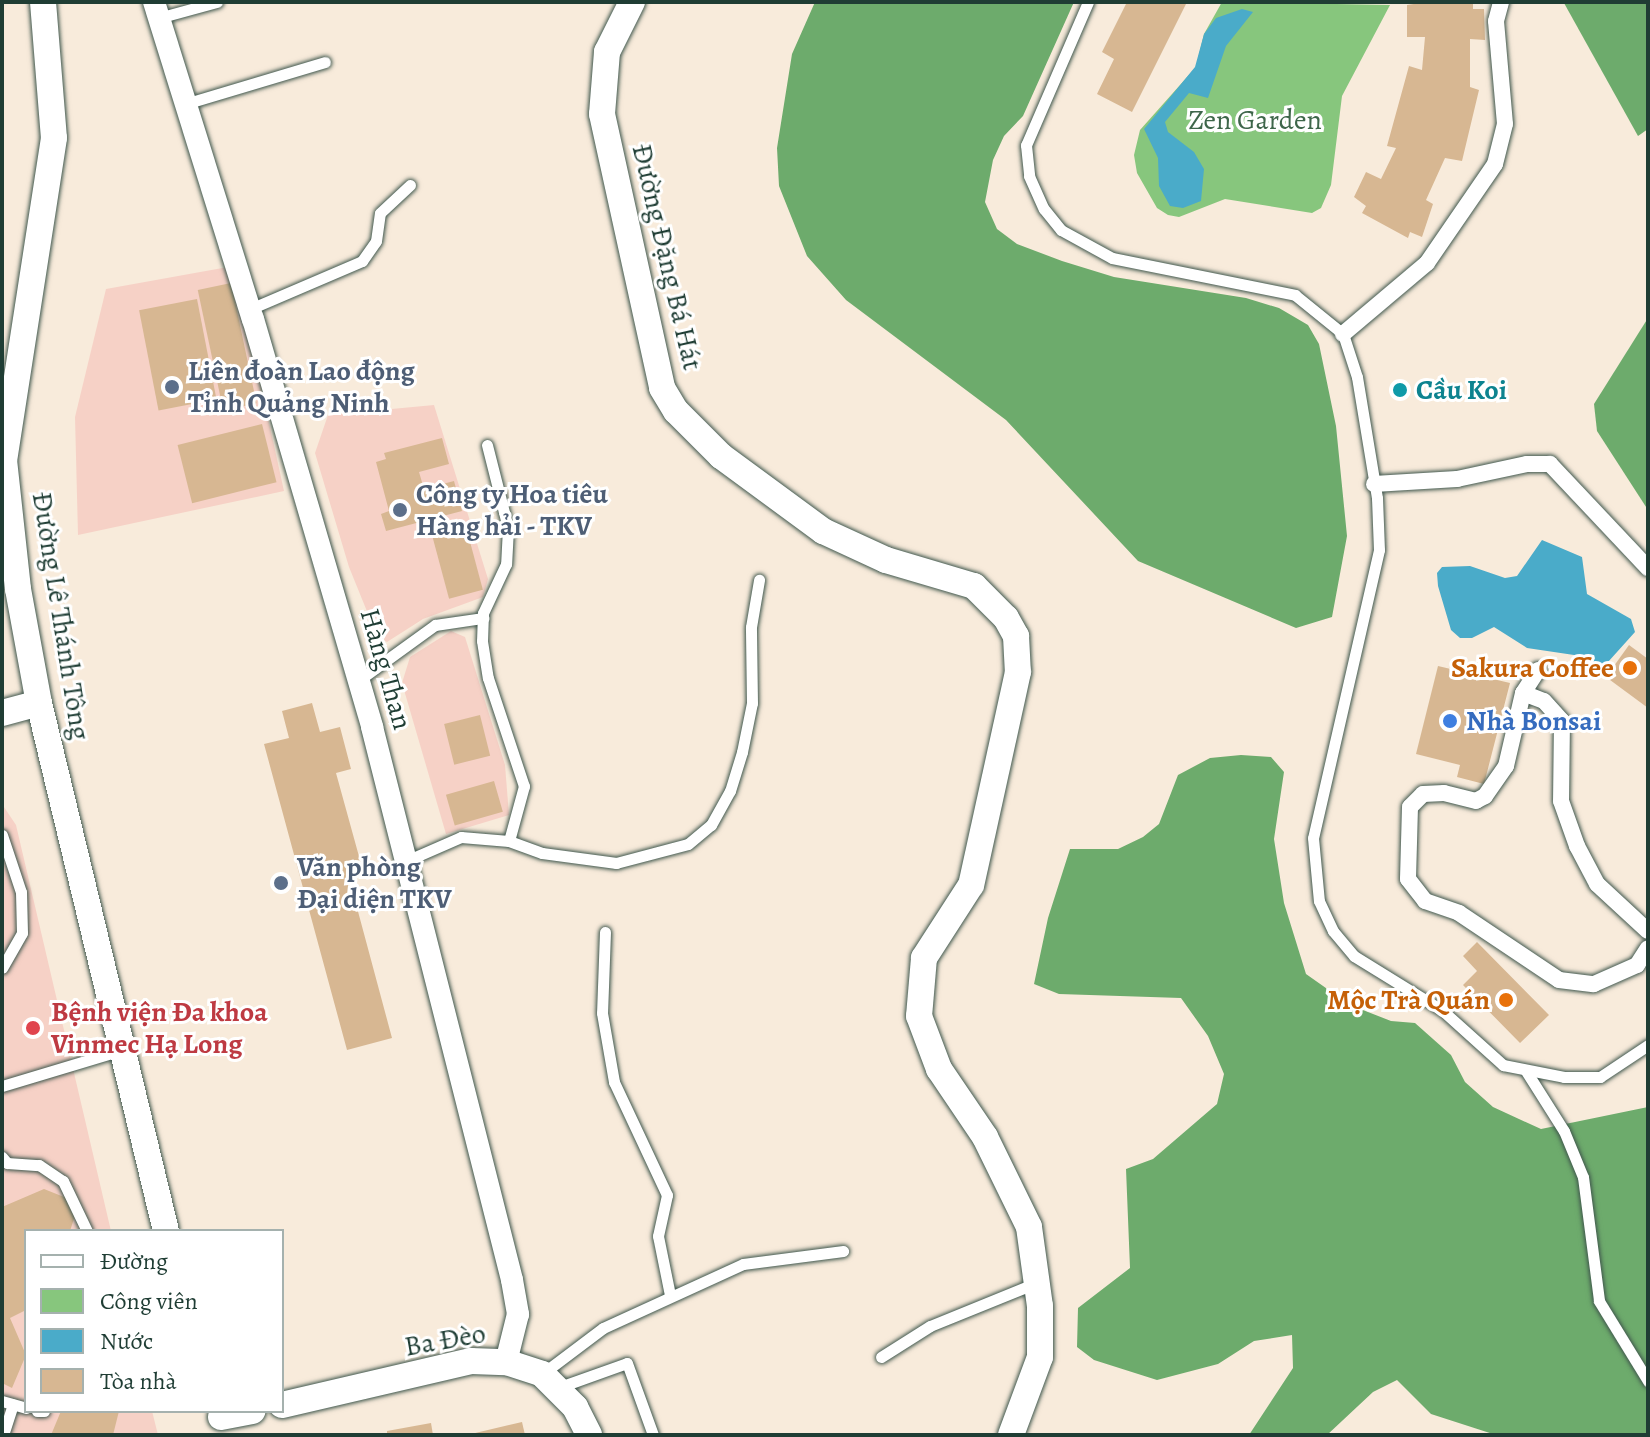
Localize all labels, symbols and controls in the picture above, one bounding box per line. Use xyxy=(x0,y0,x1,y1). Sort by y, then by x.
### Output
park label: Zen Garden xyxy=(1188,103,1322,137)
street label: Đường Đặng Bá Hát xyxy=(625,141,709,373)
place label: Liên đoàn Lao động Tỉnh Quảng Ninh xyxy=(188,354,415,420)
place label: Cầu Koi xyxy=(1416,373,1507,407)
marker: Liên đoàn Lao động Tỉnh Quảng Ninh xyxy=(163,378,181,396)
marker: Cầu Koi xyxy=(1391,381,1409,399)
place label: Công ty Hoa tiêu Hàng hải - TKV xyxy=(416,477,608,543)
street label: Đường Lê Thánh Tông xyxy=(25,490,97,742)
marker: Công ty Hoa tiêu Hàng hải - TKV xyxy=(391,501,409,519)
street label: Hàng Than xyxy=(353,604,419,734)
place label: Sakura Coffee xyxy=(1451,651,1614,685)
marker: Sakura Coffee xyxy=(1621,659,1639,677)
place label: Nhà Bonsai xyxy=(1466,704,1601,738)
marker: Nhà Bonsai xyxy=(1441,712,1459,730)
place label: Văn phòng Đại diện TKV xyxy=(297,850,452,916)
marker: Văn phòng Đại diện TKV xyxy=(272,874,290,892)
place label: Mộc Trà Quán xyxy=(1327,983,1490,1017)
marker: Mộc Trà Quán xyxy=(1497,991,1515,1009)
place label: Bệnh viện Đa khoa Vinmec Hạ Long xyxy=(51,995,268,1061)
marker: Bệnh viện Đa khoa Vinmec Hạ Long xyxy=(22,1017,44,1039)
legend xyxy=(24,1229,284,1413)
text: Đường xyxy=(100,1245,168,1277)
text: Công viên xyxy=(100,1285,198,1317)
street label: Ba Đèo xyxy=(402,1316,488,1364)
text: Nước xyxy=(100,1325,153,1357)
text: Tòa nhà xyxy=(100,1365,177,1397)

